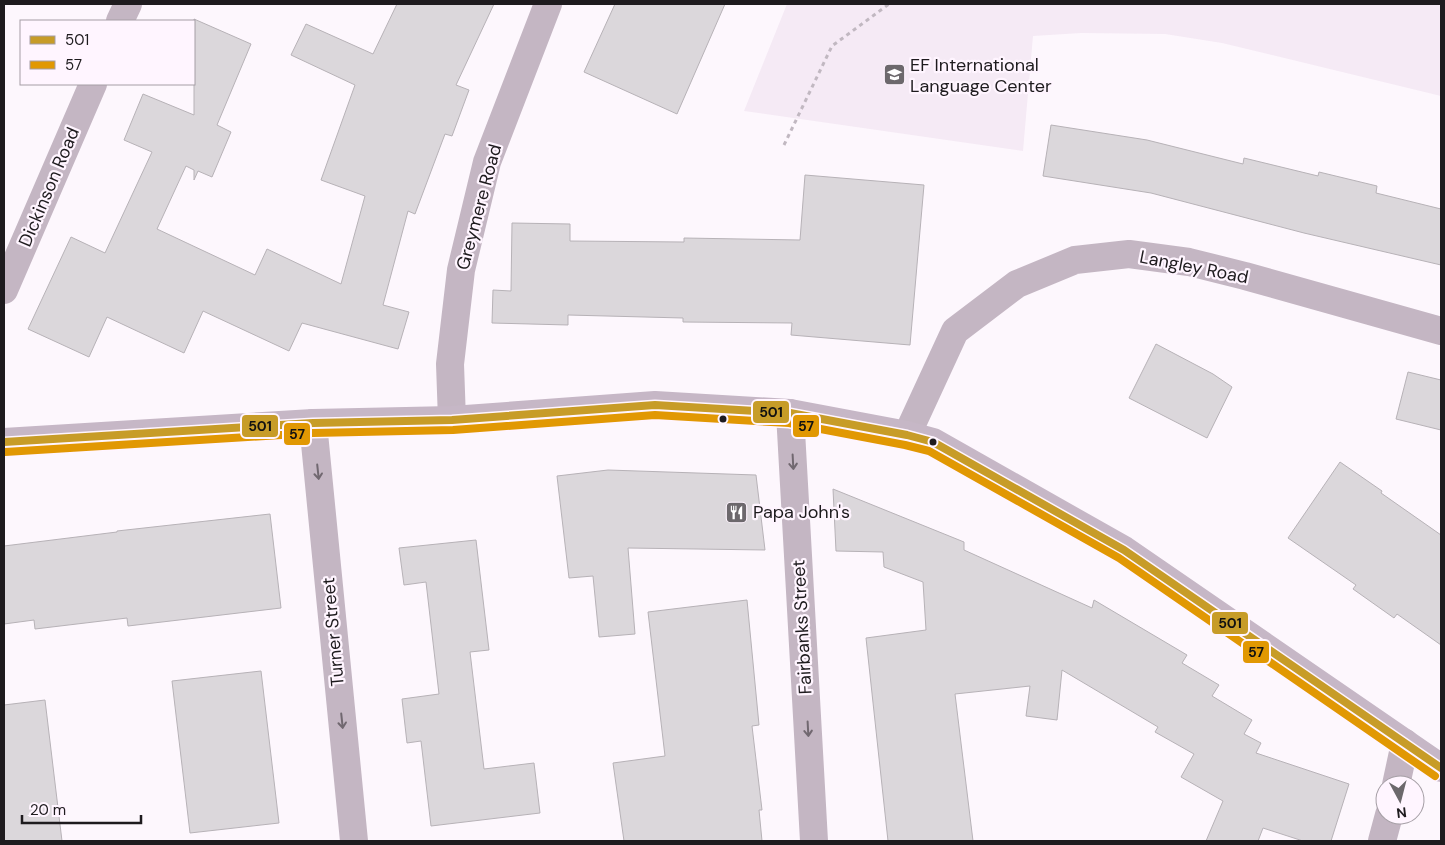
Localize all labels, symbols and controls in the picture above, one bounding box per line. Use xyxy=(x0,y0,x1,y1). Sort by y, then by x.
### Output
legend xyxy=(20,20,195,85)
text: 501 xyxy=(65,30,89,50)
place label: EF International Language Center xyxy=(910,53,1052,98)
text: 57 xyxy=(65,55,82,75)
school or university icon: EF International Language Center xyxy=(882,63,906,87)
street label: Dickinson Road xyxy=(13,124,85,250)
street label: Greymere Road xyxy=(451,141,507,273)
street label: Langley Road xyxy=(1138,245,1250,289)
line badge: 501 xyxy=(752,400,790,424)
text: 501 xyxy=(759,403,783,421)
line badge: 501 xyxy=(241,414,279,438)
unlabelled marker xyxy=(718,414,728,424)
line badge: 57 xyxy=(792,414,820,438)
text: 501 xyxy=(248,417,272,435)
text: 57 xyxy=(798,417,815,435)
line badge: 57 xyxy=(283,422,311,446)
text: 57 xyxy=(289,425,306,443)
unlabelled marker xyxy=(928,437,938,447)
one-way arrow xyxy=(788,454,797,470)
one-way arrow xyxy=(313,464,323,480)
restaurant icon: Papa John's xyxy=(725,500,749,524)
place label: Papa John's xyxy=(753,500,850,524)
street label: Fairbanks Street xyxy=(786,559,818,695)
street label: Turner Street xyxy=(316,577,350,687)
line badge: 501 xyxy=(1211,611,1249,635)
text: 501 xyxy=(1218,614,1242,632)
line badge: 57 xyxy=(1242,640,1270,664)
text: 57 xyxy=(1248,643,1265,661)
one-way arrow xyxy=(337,712,347,728)
one-way arrow xyxy=(803,721,812,737)
north arrow xyxy=(1375,775,1425,825)
scale bar xyxy=(22,792,141,824)
text: 20 m xyxy=(30,800,66,820)
text: N xyxy=(1395,803,1408,822)

